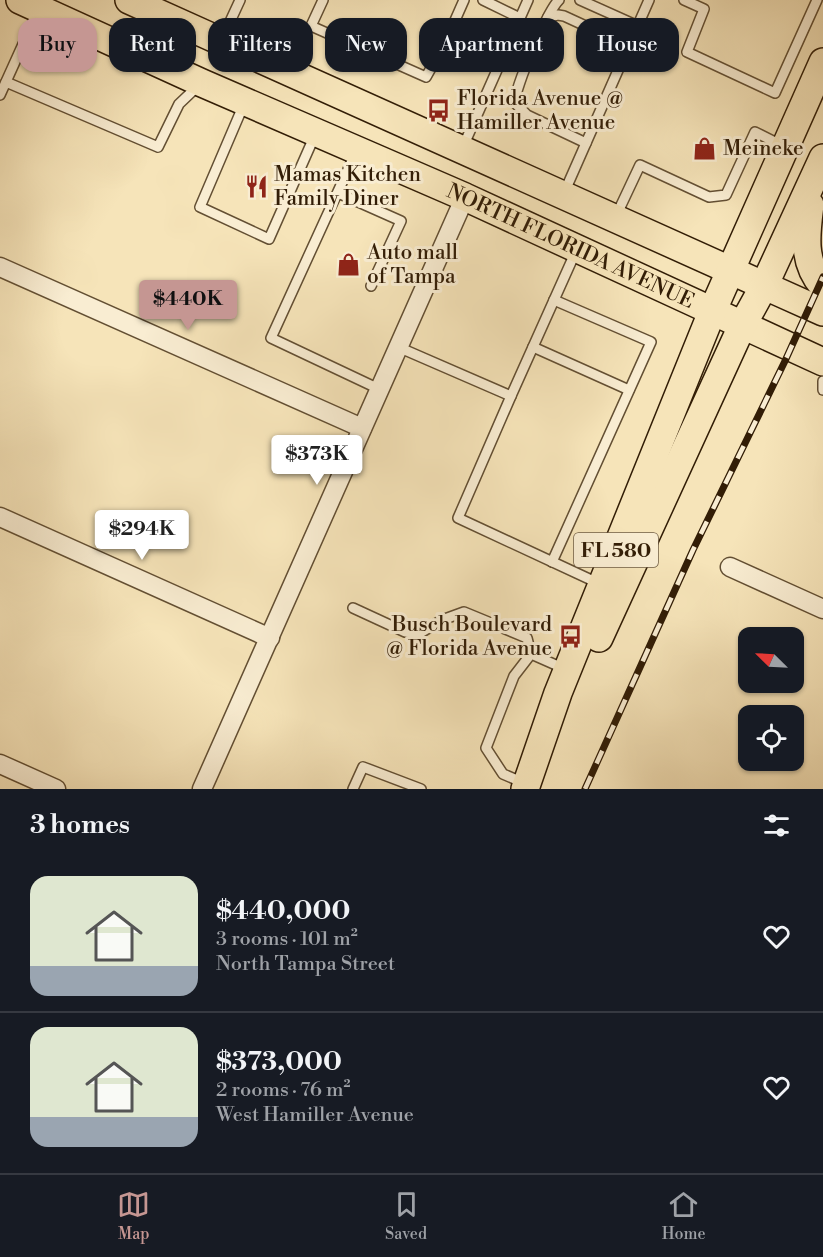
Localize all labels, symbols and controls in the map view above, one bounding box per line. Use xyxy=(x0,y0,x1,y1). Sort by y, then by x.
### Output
chip: Buy xyxy=(18,18,97,72)
chip: Rent xyxy=(109,18,196,72)
chip: Filters xyxy=(208,18,313,72)
chip: New xyxy=(325,18,407,72)
chip: Apartment xyxy=(419,18,564,72)
chip: House xyxy=(576,18,679,72)
place label: Florida Avenue @ Hamiller Avenue xyxy=(457,86,623,136)
bus stop icon: Florida Avenue @ Hamiller Avenue xyxy=(426,97,452,123)
shop icon: Meineke xyxy=(692,135,718,161)
place label: Meineke xyxy=(723,136,804,162)
place label: Mamas Kitchen Family Diner xyxy=(274,162,421,212)
restaurant icon: Mamas Kitchen Family Diner xyxy=(243,173,269,199)
street label: NORTH FLORIDA AVENUE xyxy=(442,179,698,315)
place label: Auto mall of Tampa xyxy=(366,240,458,290)
shop icon: Auto mall of Tampa xyxy=(336,251,362,277)
pin: $440K xyxy=(146,280,230,331)
text: $440K xyxy=(153,287,223,312)
pin: $373K xyxy=(275,435,359,486)
text: $373K xyxy=(285,442,349,467)
pin: $294K xyxy=(100,510,184,561)
text: $294K xyxy=(109,517,175,542)
road number: FL 580 xyxy=(574,533,658,567)
place label: Busch Boulevard @ Florida Avenue xyxy=(386,612,552,662)
bus stop icon: Busch Boulevard @ Florida Avenue xyxy=(557,623,583,649)
north arrow xyxy=(738,627,804,693)
map controls xyxy=(738,627,804,771)
button: locate xyxy=(738,705,804,771)
text: 3 homes xyxy=(30,809,130,841)
icon: filters xyxy=(760,809,793,842)
text: $440,000 xyxy=(216,895,350,927)
icon: home xyxy=(78,900,150,972)
icon: heart xyxy=(760,920,793,953)
text: 3 rooms · 101 m² xyxy=(216,927,358,952)
text: North Tampa Street xyxy=(216,952,395,977)
text: $373,000 xyxy=(216,1046,342,1078)
icon: home xyxy=(78,1051,150,1123)
icon: heart xyxy=(760,1071,793,1104)
text: 2 rooms · 76 m² xyxy=(216,1078,350,1103)
text: West Hamiller Avenue xyxy=(216,1103,414,1128)
tab: Map xyxy=(117,1188,150,1244)
tab: Saved xyxy=(385,1188,427,1244)
tab: Home xyxy=(662,1188,706,1244)

